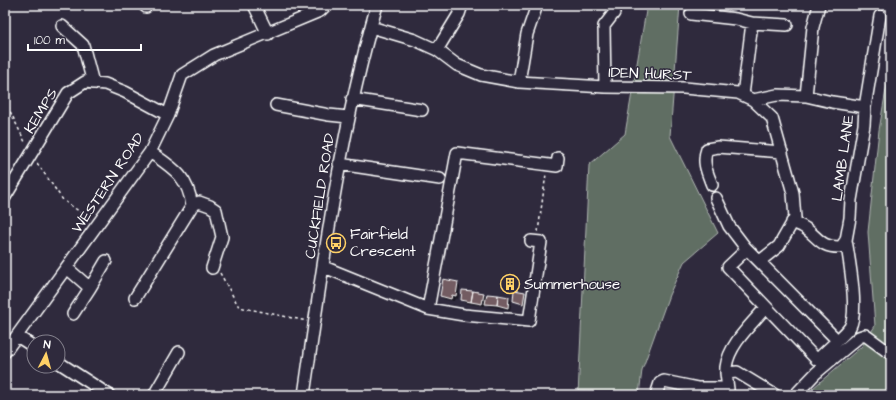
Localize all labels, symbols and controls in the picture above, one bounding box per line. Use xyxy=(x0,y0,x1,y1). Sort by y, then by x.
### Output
scale bar xyxy=(28,26,141,52)
text: 100 m xyxy=(34,32,65,49)
street label: IDEN HURST xyxy=(608,62,693,86)
street label: KEMPS xyxy=(19,84,63,138)
street label: LAMB LANE xyxy=(827,113,859,203)
street label: WESTERN ROAD xyxy=(67,128,150,237)
street label: CUCKFIELD ROAD xyxy=(300,132,340,260)
place label: Fairfield Crescent xyxy=(350,224,416,262)
bus stop icon: Fairfield Crescent xyxy=(325,232,347,254)
building icon: Summerhouse xyxy=(499,273,521,295)
place label: Summerhouse xyxy=(524,274,620,295)
north arrow xyxy=(26,334,66,374)
text: N xyxy=(43,337,51,352)

